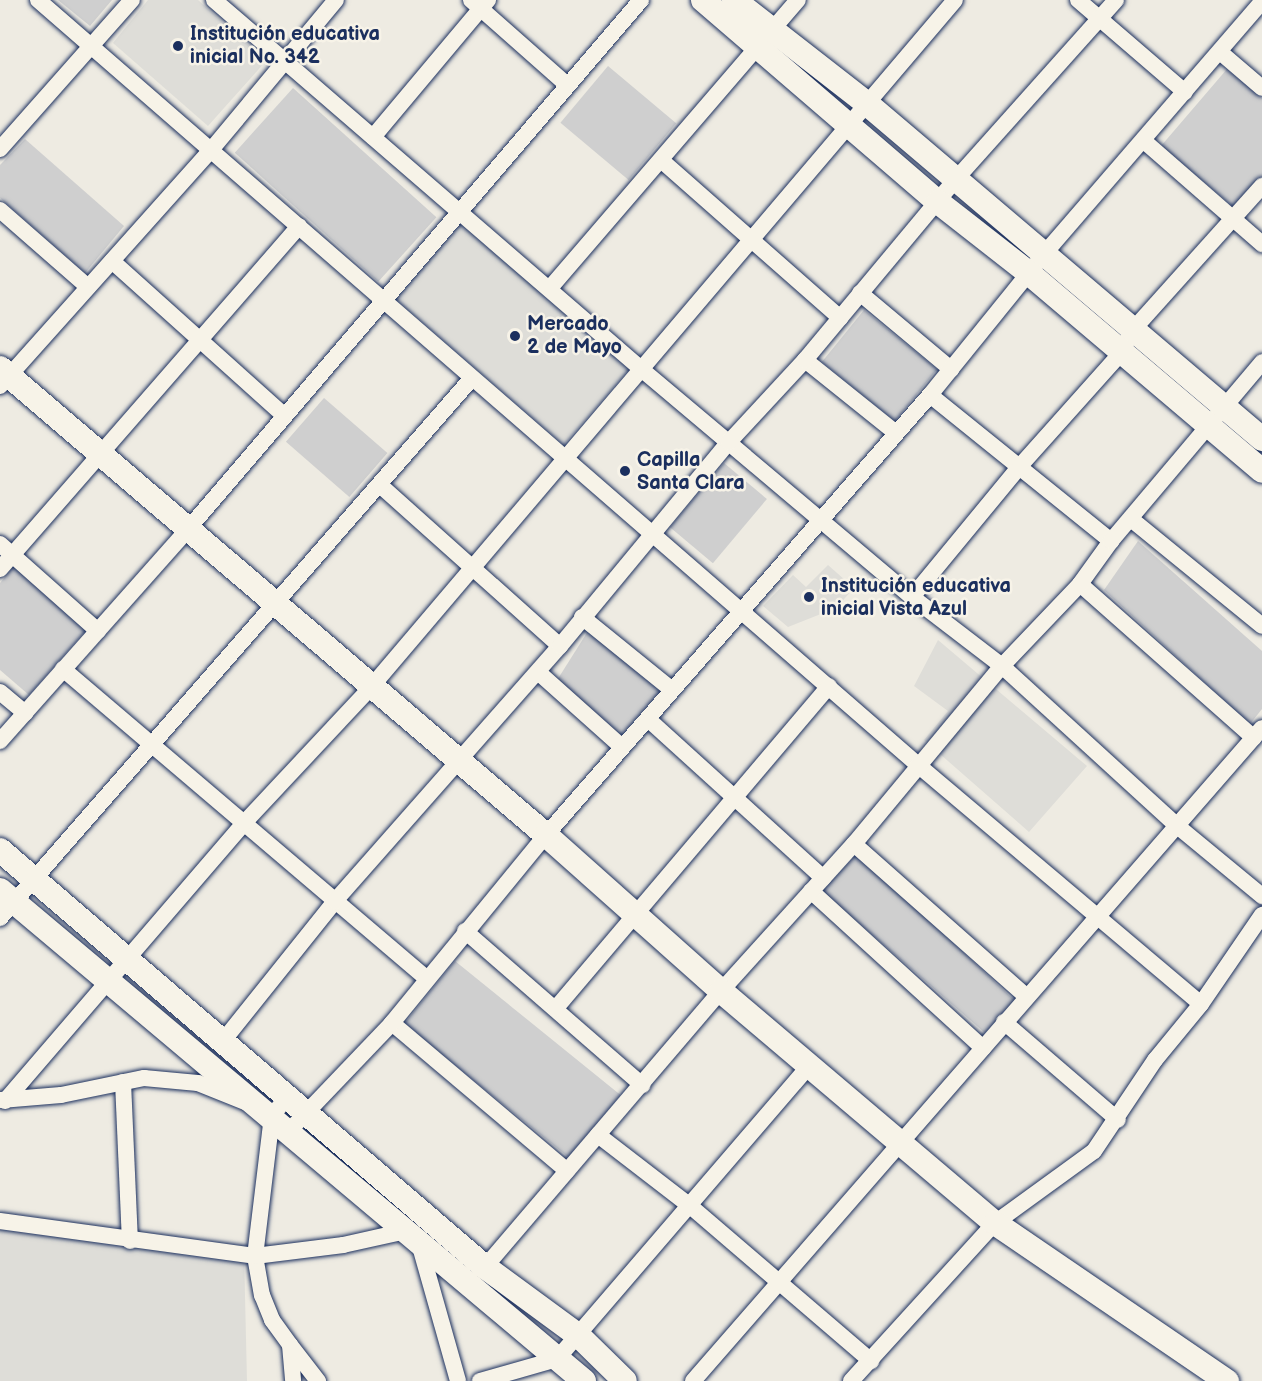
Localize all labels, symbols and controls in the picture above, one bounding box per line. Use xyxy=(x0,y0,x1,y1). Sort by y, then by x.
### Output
place label: Institución educativa inicial No. 342 xyxy=(190,22,380,69)
marker: Institución educativa inicial No. 342 xyxy=(171,39,185,53)
place label: Mercado 2 de Mayo xyxy=(527,312,622,359)
marker: Mercado 2 de Mayo xyxy=(508,329,522,343)
place label: Capilla Santa Clara xyxy=(637,448,745,495)
marker: Capilla Santa Clara xyxy=(618,464,632,478)
place label: Institución educativa inicial Vista Azul xyxy=(821,574,1011,621)
marker: Institución educativa inicial Vista Azul xyxy=(802,590,816,604)

